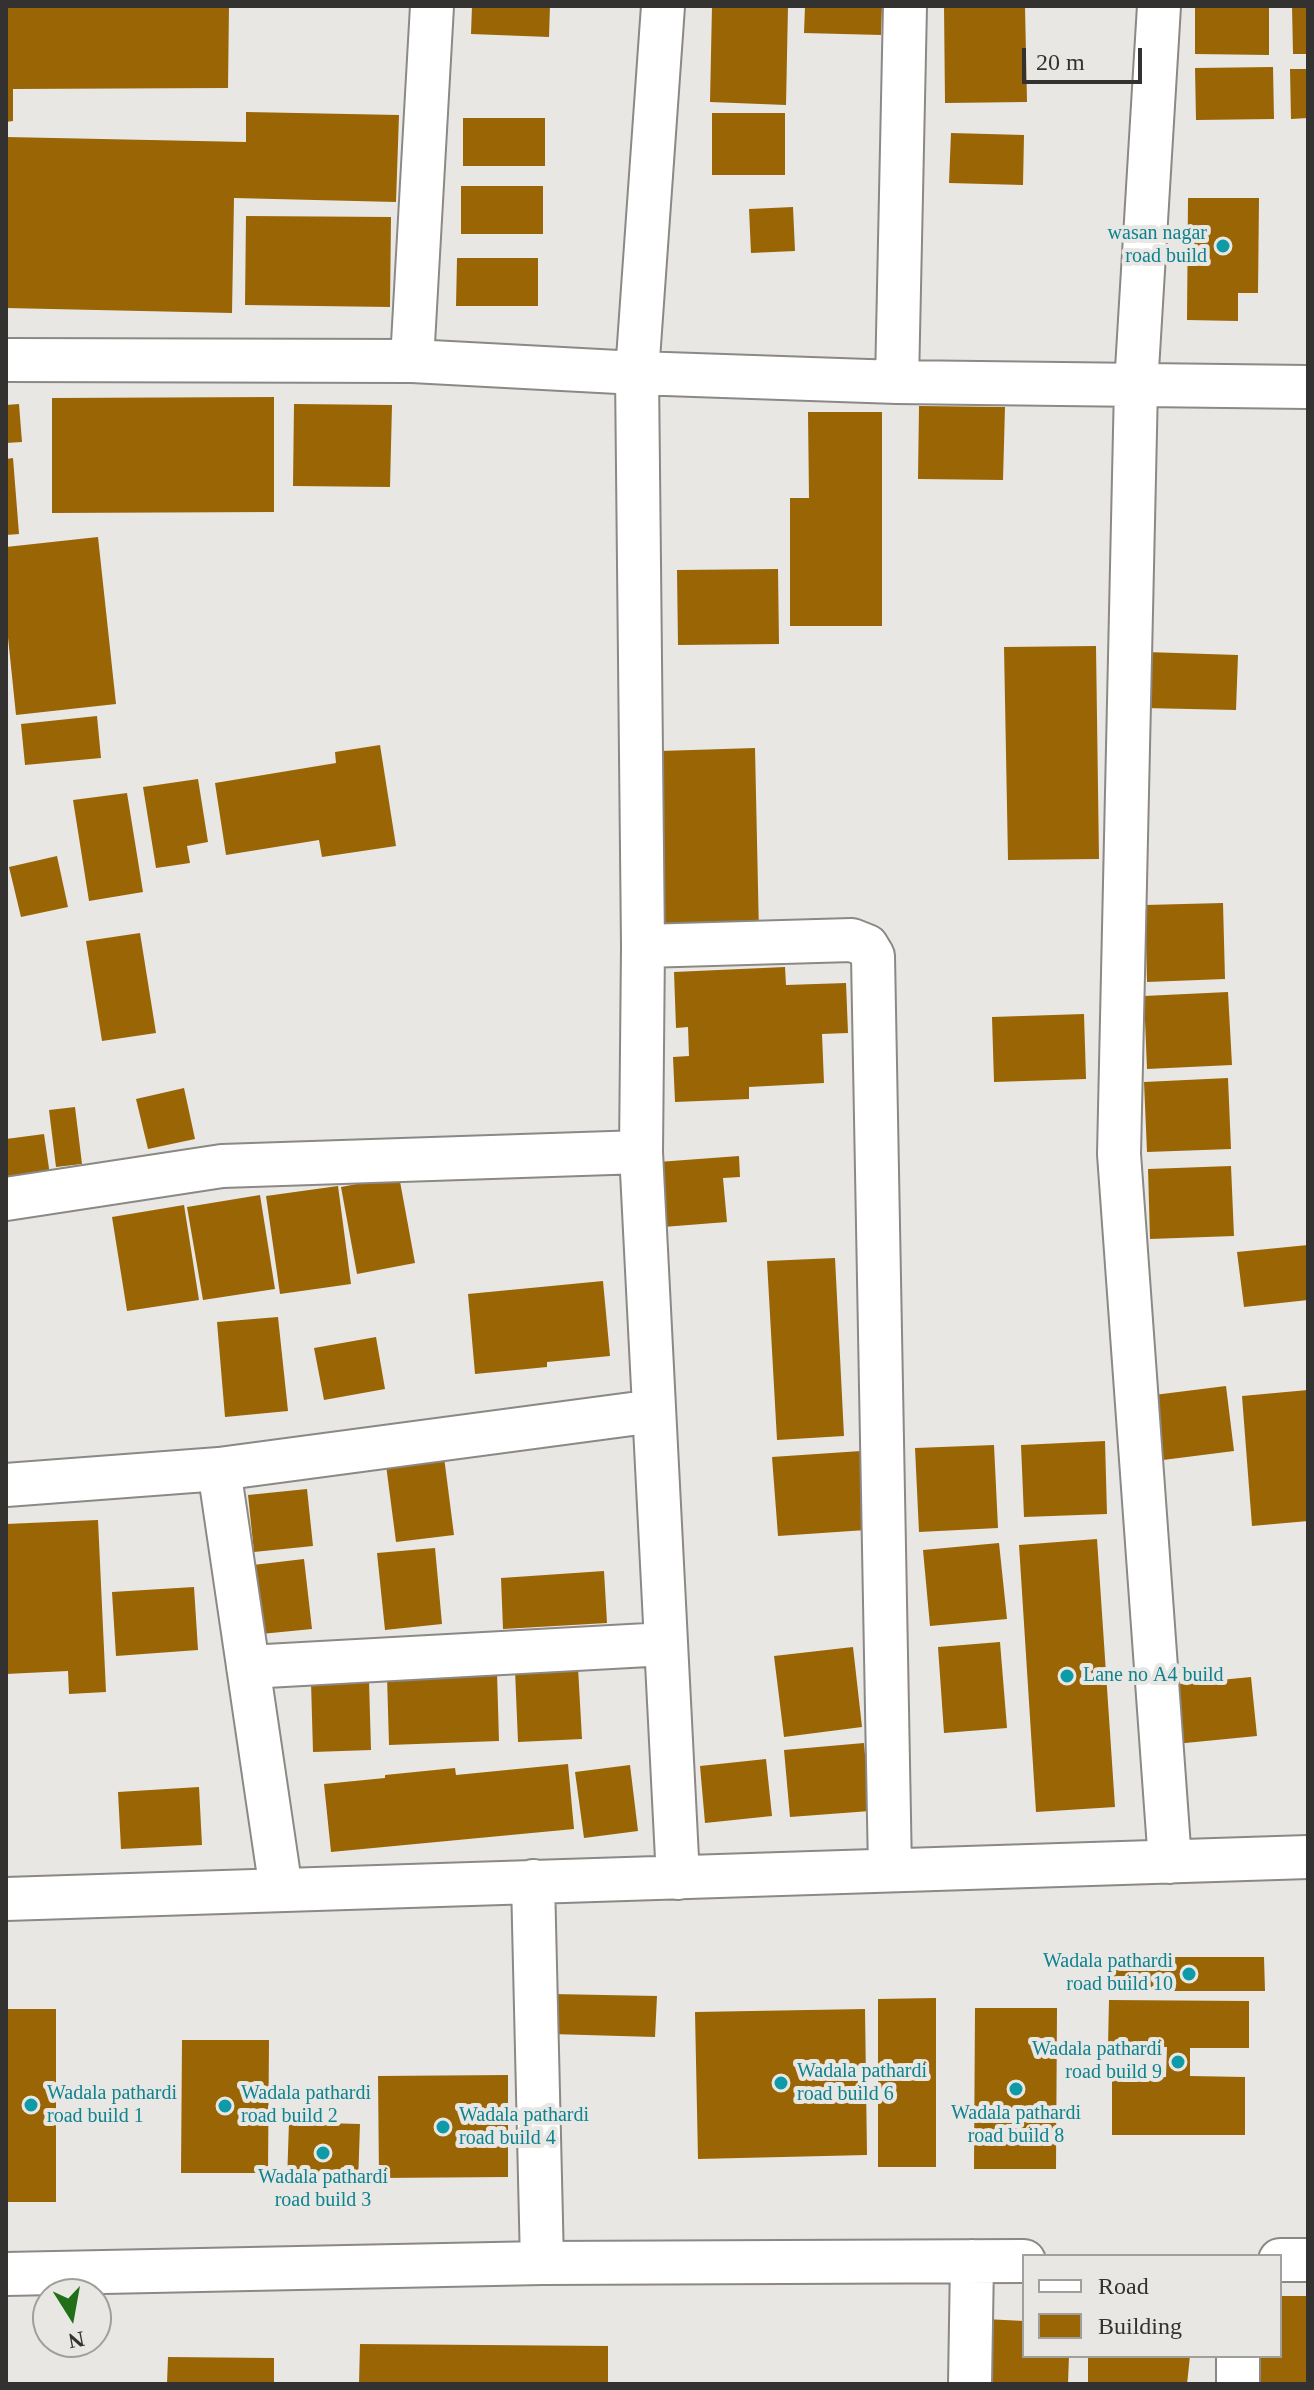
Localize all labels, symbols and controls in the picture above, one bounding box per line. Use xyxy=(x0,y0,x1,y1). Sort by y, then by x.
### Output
scale bar xyxy=(1026,32,1146,82)
text: 20 m xyxy=(1036,49,1085,75)
place label: wasan nagar road build xyxy=(1108,222,1207,269)
marker: wasan nagar road build xyxy=(1214,237,1232,255)
place label: Lane no A4 build xyxy=(1083,1664,1224,1688)
marker: Lane no A4 build xyxy=(1058,1667,1076,1685)
place label: Wadala pathardi road build 10 xyxy=(1043,1950,1173,1997)
marker: Wadala pathardi road build 10 xyxy=(1180,1965,1198,1983)
place label: Wadala pathardi road build 9 xyxy=(1032,2038,1162,2085)
marker: Wadala pathardi road build 9 xyxy=(1169,2053,1187,2071)
place label: Wadala pathardi road build 6 xyxy=(797,2060,927,2107)
marker: Wadala pathardi road build 6 xyxy=(772,2074,790,2092)
marker: Wadala pathardi road build 8 xyxy=(1007,2080,1025,2098)
place label: Wadala pathardi road build 1 xyxy=(47,2082,177,2129)
place label: Wadala pathardi road build 2 xyxy=(241,2082,371,2129)
marker: Wadala pathardi road build 1 xyxy=(22,2096,40,2114)
marker: Wadala pathardi road build 2 xyxy=(216,2097,234,2115)
place label: Wadala pathardi road build 8 xyxy=(951,2102,1081,2149)
place label: Wadala pathardi road build 4 xyxy=(459,2104,589,2151)
marker: Wadala pathardi road build 4 xyxy=(434,2118,452,2136)
marker: Wadala pathardi road build 3 xyxy=(314,2144,332,2162)
place label: Wadala pathardi road build 3 xyxy=(258,2166,388,2213)
legend xyxy=(1022,2254,1282,2358)
text: Road xyxy=(1098,2273,1149,2299)
north arrow xyxy=(32,2278,112,2358)
text: Building xyxy=(1098,2313,1182,2339)
text: N xyxy=(66,2326,86,2354)

